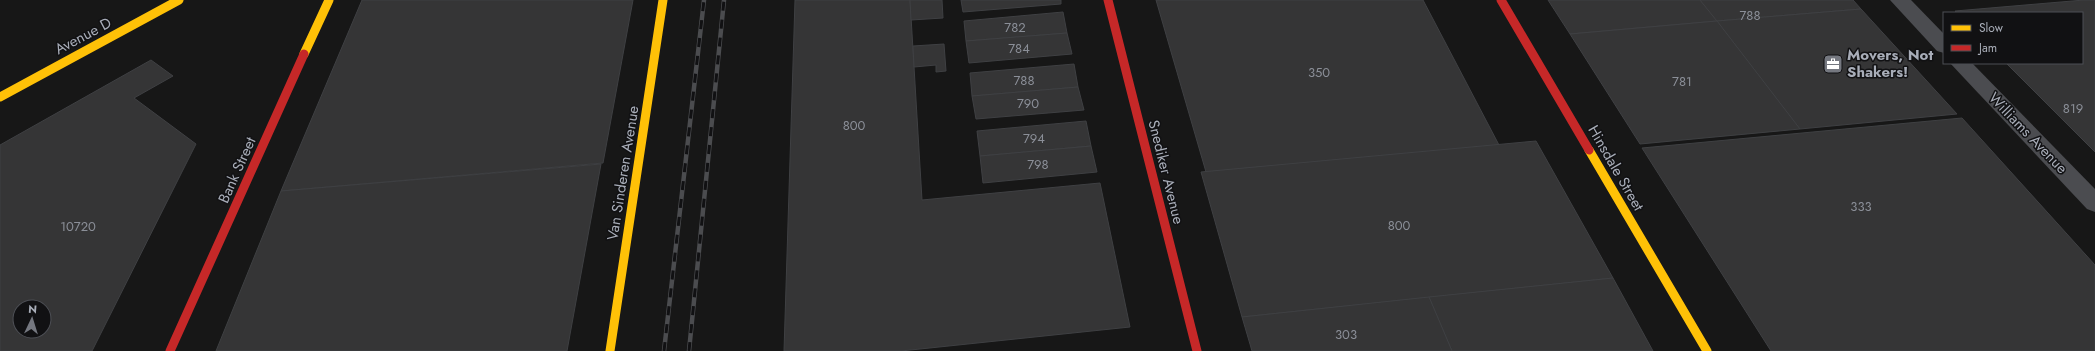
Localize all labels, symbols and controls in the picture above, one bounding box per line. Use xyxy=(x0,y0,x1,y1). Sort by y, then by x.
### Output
house number: 788 xyxy=(1739,6,1761,25)
street label: Avenue D xyxy=(51,12,115,60)
legend xyxy=(1943,12,2083,64)
house number: 782 xyxy=(1004,18,1026,37)
text: Slow xyxy=(1979,19,2004,37)
house number: 784 xyxy=(1008,39,1030,58)
text: Jam xyxy=(1977,39,1997,57)
place label: Movers, Not Shakers! xyxy=(1847,44,1933,83)
office icon: Movers, Not Shakers! xyxy=(1822,53,1844,75)
house number: 350 xyxy=(1308,63,1330,82)
house number: 788 xyxy=(1013,71,1035,90)
house number: 781 xyxy=(1672,72,1692,91)
street label: Williams Avenue xyxy=(1983,87,2073,179)
house number: 790 xyxy=(1017,94,1039,113)
house number: 819 xyxy=(2063,99,2083,118)
street label: Van Sinderen Avenue xyxy=(601,104,645,242)
house number: 800 xyxy=(843,116,866,135)
street label: Snediker Avenue xyxy=(1142,118,1190,227)
street label: Hinsdale Street xyxy=(1583,121,1650,215)
house number: 794 xyxy=(1023,129,1045,148)
street label: Bank Street xyxy=(213,133,262,207)
house number: 798 xyxy=(1027,155,1049,174)
house number: 333 xyxy=(1850,197,1872,216)
house number: 800 xyxy=(1388,216,1411,235)
house number: 10720 xyxy=(60,217,96,236)
north arrow xyxy=(12,299,52,339)
text: N xyxy=(28,301,38,317)
house number: 303 xyxy=(1335,325,1357,344)

